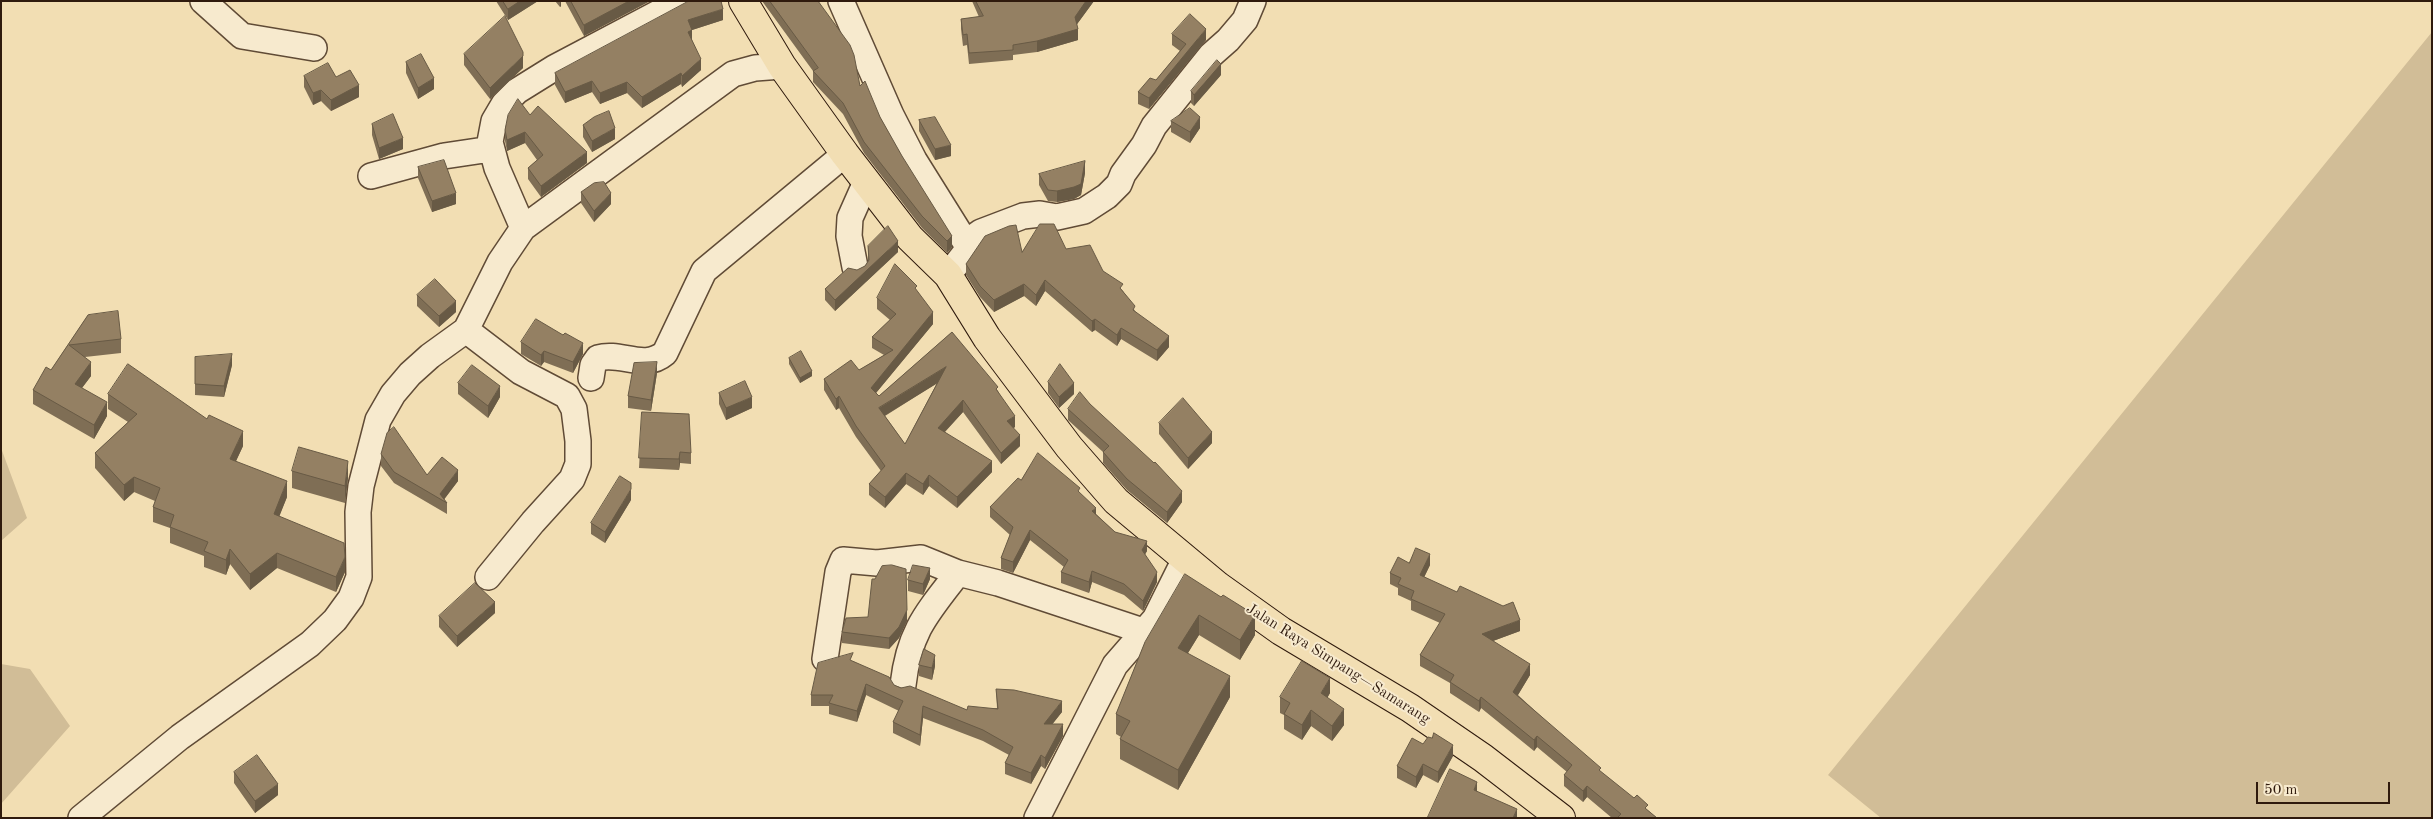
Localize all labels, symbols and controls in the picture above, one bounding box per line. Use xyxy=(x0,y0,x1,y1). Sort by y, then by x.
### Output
street label: Jalan Raya Simpang—Samarang xyxy=(1243,600,1433,728)
scale bar xyxy=(2258,772,2392,804)
text: 50 m xyxy=(2264,783,2298,798)

